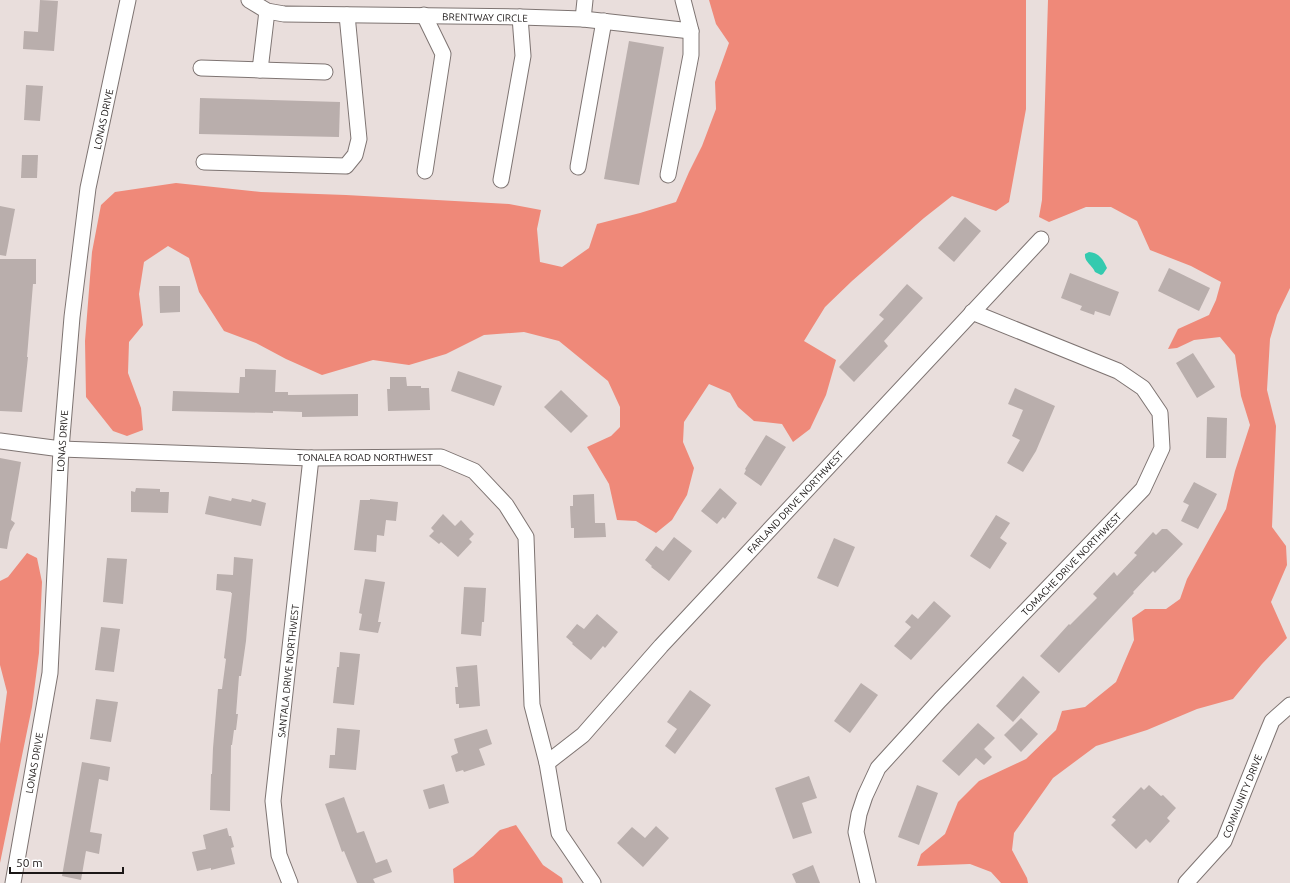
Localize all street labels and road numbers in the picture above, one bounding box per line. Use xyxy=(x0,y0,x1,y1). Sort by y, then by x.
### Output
street label: BRENTWAY CIRCLE xyxy=(442,11,528,24)
street label: LONAS DRIVE xyxy=(92,87,115,150)
street label: LONAS DRIVE xyxy=(55,410,70,472)
street label: FARLAND DRIVE NORTHWEST xyxy=(745,449,846,556)
street label: TONALEA ROAD NORTHWEST xyxy=(297,452,433,463)
street label: TOMACHE DRIVE NORTHWEST xyxy=(1019,510,1124,618)
street label: SANTALA DRIVE NORTHWEST xyxy=(276,603,301,738)
street label: LONAS DRIVE xyxy=(24,731,45,794)
street label: COMMUNITY DRIVE xyxy=(1221,752,1264,840)

